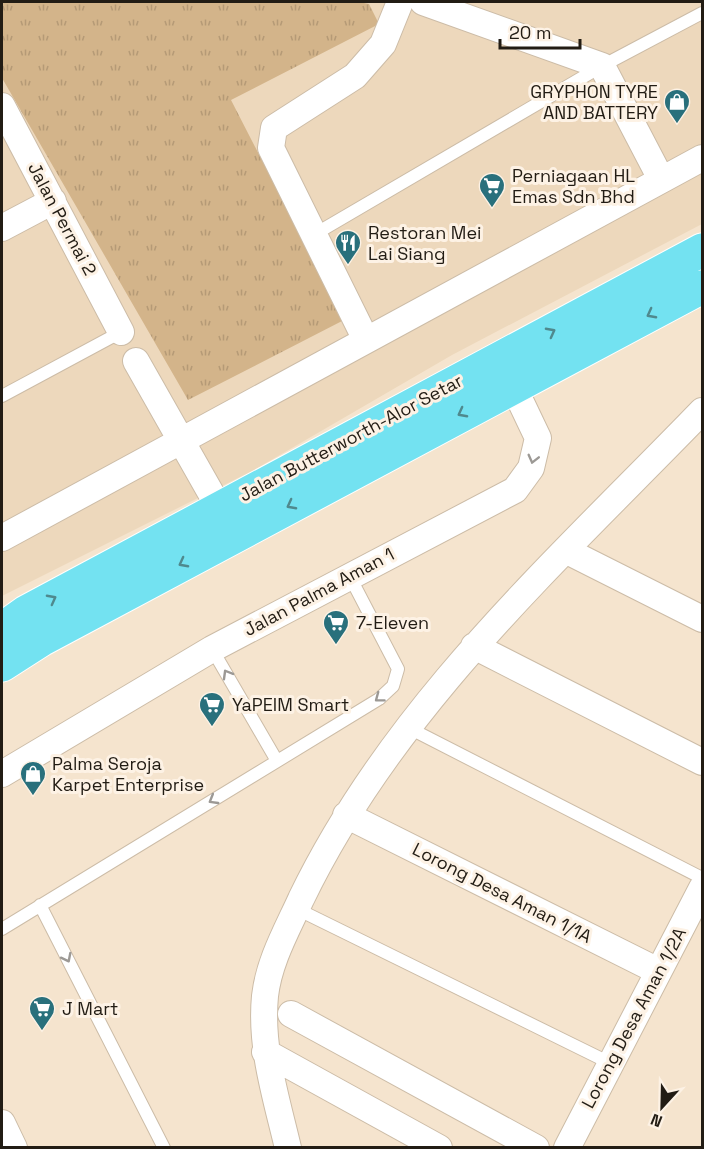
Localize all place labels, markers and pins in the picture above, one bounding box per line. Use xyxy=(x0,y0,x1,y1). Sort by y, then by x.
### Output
place label: GRYPHON TYRE AND BATTERY xyxy=(530,80,658,124)
shop icon: GRYPHON TYRE AND BATTERY xyxy=(662,87,692,125)
place label: Perniagaan HL Emas Sdn Bhd xyxy=(512,164,635,208)
supermarket icon: Perniagaan HL Emas Sdn Bhd xyxy=(477,171,507,209)
place label: Restoran Mei Lai Siang xyxy=(368,221,482,265)
restaurant icon: Restoran Mei Lai Siang xyxy=(333,228,363,266)
supermarket icon: 7-Eleven xyxy=(321,608,351,646)
place label: 7-Eleven xyxy=(356,611,429,634)
supermarket icon: YaPEIM Smart xyxy=(197,690,227,728)
place label: YaPEIM Smart xyxy=(232,693,349,716)
place label: Palma Seroja Karpet Enterprise xyxy=(52,752,204,796)
shop icon: Palma Seroja Karpet Enterprise xyxy=(18,759,48,797)
supermarket icon: J Mart xyxy=(27,994,57,1032)
place label: J Mart xyxy=(62,997,118,1020)

